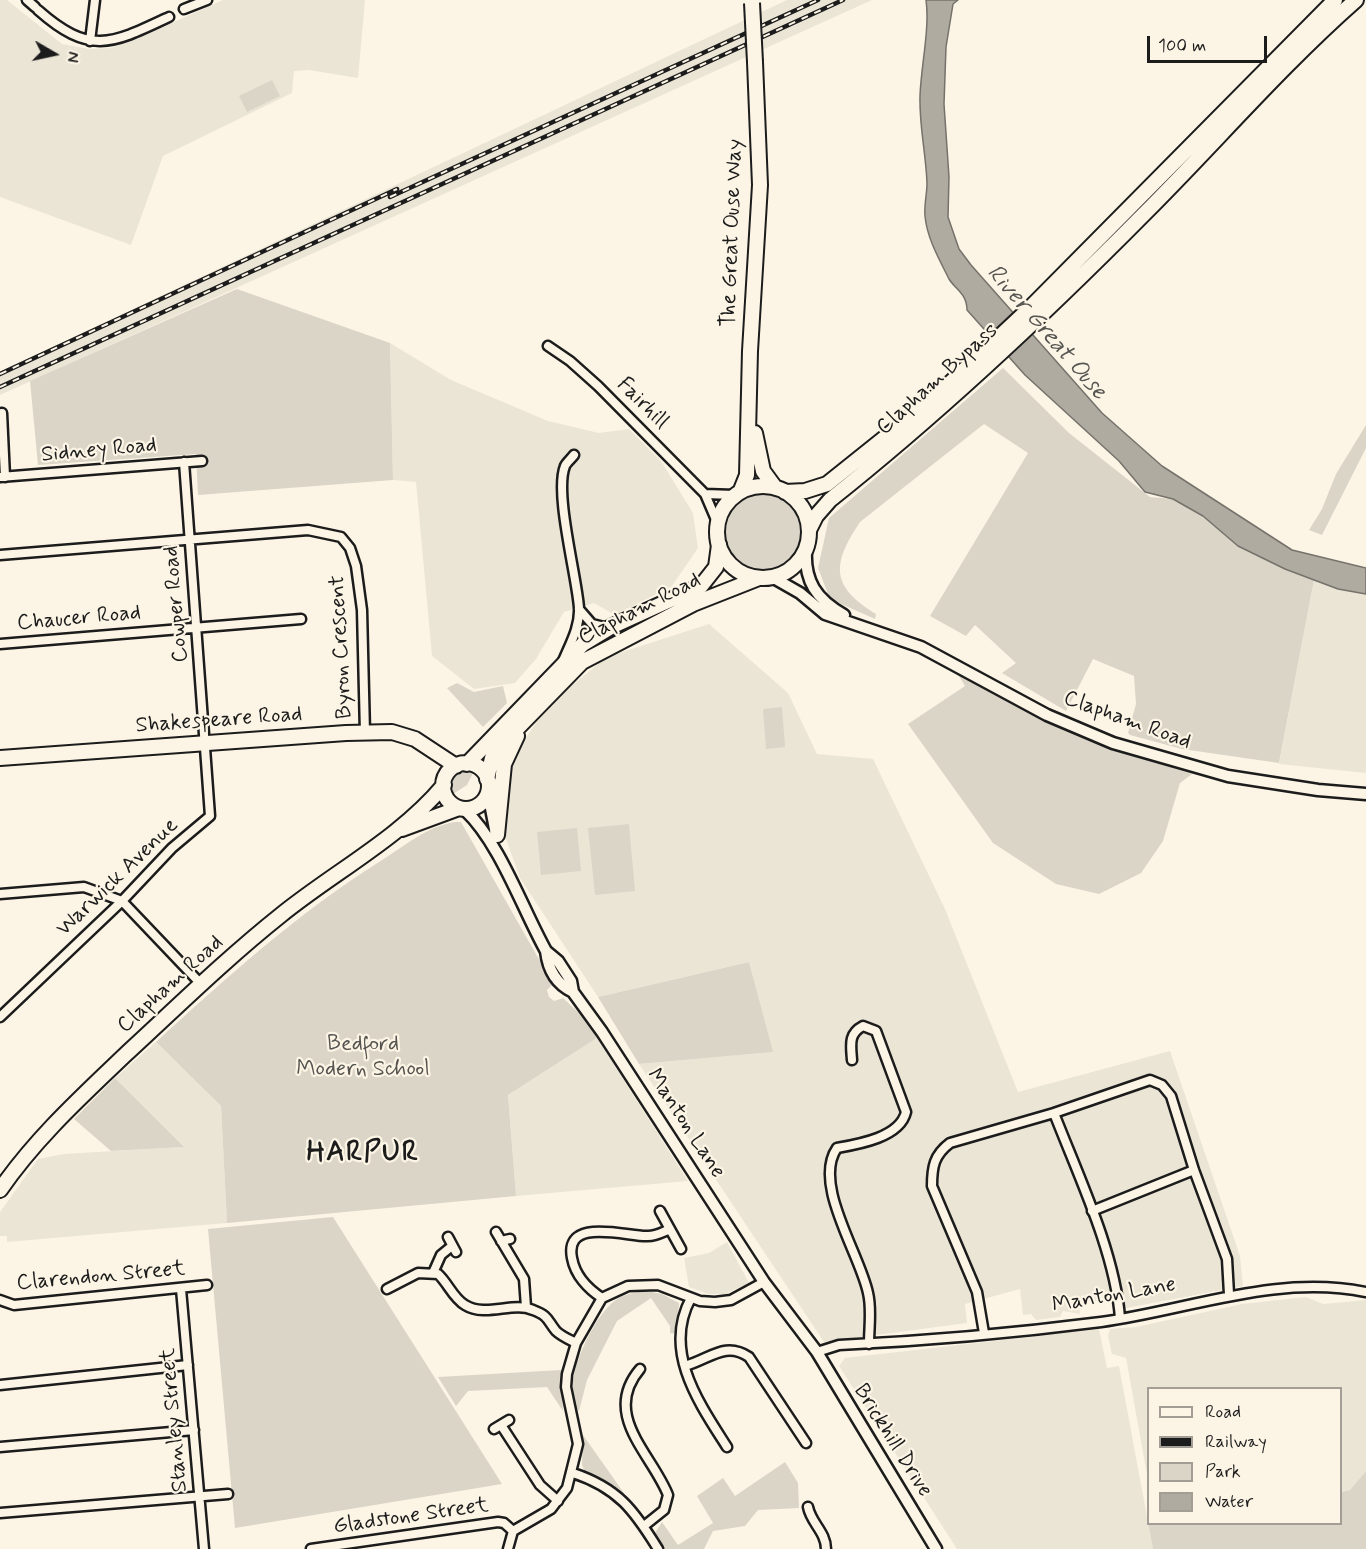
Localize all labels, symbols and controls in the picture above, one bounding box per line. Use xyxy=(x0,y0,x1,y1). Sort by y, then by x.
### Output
north arrow xyxy=(24,24,84,84)
scale bar xyxy=(1150,24,1270,62)
text: 100 m xyxy=(1158,34,1206,58)
text: N xyxy=(61,50,83,64)
street label: The Great Ouse Way xyxy=(717,138,749,328)
water label: River Great Ouse xyxy=(980,260,1112,406)
street label: Clapham Bypass xyxy=(872,318,1004,442)
street label: Fairhill xyxy=(611,373,673,435)
street label: Sidney Road xyxy=(40,433,158,469)
street label: Cowper Road xyxy=(159,544,195,664)
street label: Clapham Road xyxy=(574,568,706,652)
street label: Byron Crescent xyxy=(325,574,359,720)
street label: Chaucer Road xyxy=(16,600,142,638)
street label: Clapham Road xyxy=(1060,686,1194,756)
street label: Shakespeare Road xyxy=(135,702,303,740)
street label: Warwick Avenue xyxy=(52,813,184,943)
street label: Clapham Road xyxy=(112,930,230,1040)
park label: Bedford Modern School xyxy=(296,1032,430,1084)
street label: Manton Lane xyxy=(640,1064,730,1184)
district label: HARPUR xyxy=(306,1137,420,1171)
street label: Clarendon Street xyxy=(16,1256,186,1298)
street label: Manton Lane xyxy=(1050,1272,1178,1320)
street label: Stanley Street xyxy=(156,1347,194,1493)
street label: Brickhill Drive xyxy=(847,1379,937,1503)
legend xyxy=(1147,1387,1342,1525)
text: Road xyxy=(1205,1400,1241,1424)
text: Railway xyxy=(1205,1430,1267,1454)
text: Park xyxy=(1205,1460,1241,1484)
text: Water xyxy=(1205,1490,1253,1514)
street label: Gladstone Street xyxy=(332,1493,490,1541)

